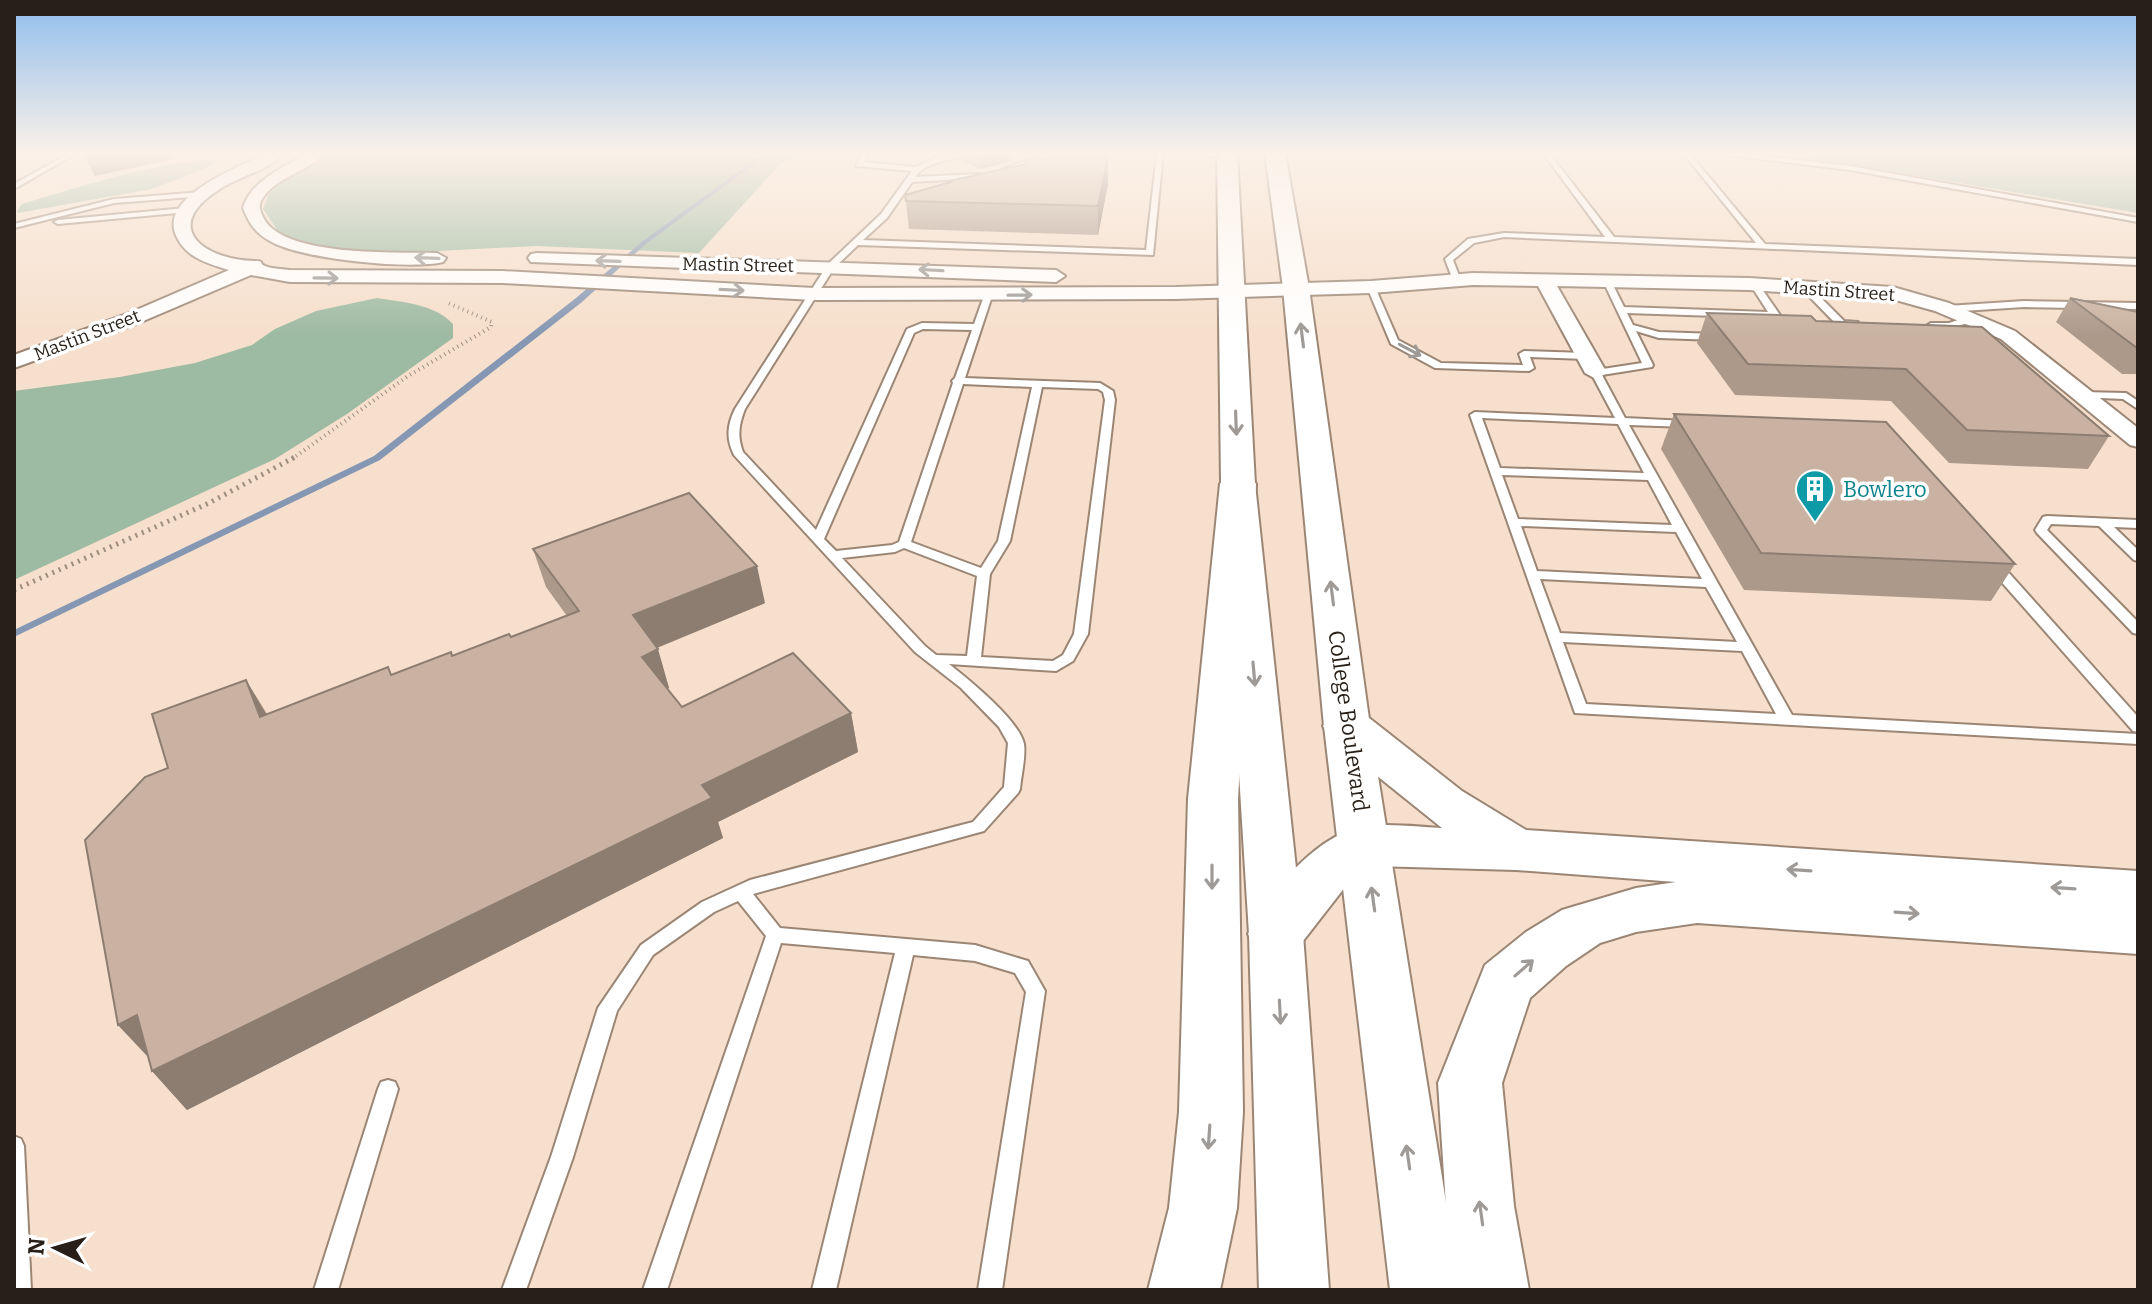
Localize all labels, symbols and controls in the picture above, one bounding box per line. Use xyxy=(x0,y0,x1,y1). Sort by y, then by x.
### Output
one-way arrow xyxy=(414,250,441,265)
street label: Mastin Street xyxy=(682,253,795,277)
one-way arrow xyxy=(595,254,622,269)
one-way arrow xyxy=(918,263,945,278)
one-way arrow xyxy=(312,270,339,286)
street label: Mastin Street xyxy=(1782,276,1896,306)
one-way arrow xyxy=(718,283,745,298)
one-way arrow xyxy=(1006,287,1033,303)
street label: Mastin Street xyxy=(31,305,144,365)
one-way arrow xyxy=(1294,322,1309,349)
one-way arrow xyxy=(1398,343,1421,359)
one-way arrow xyxy=(1228,409,1244,436)
building icon: Bowlero xyxy=(1794,468,1836,523)
place label: Bowlero xyxy=(1843,476,1927,503)
one-way arrow xyxy=(1324,580,1339,607)
street label: College Boulevard xyxy=(1322,629,1375,814)
one-way arrow xyxy=(1247,660,1262,687)
one-way arrow xyxy=(1786,862,1813,877)
one-way arrow xyxy=(1204,863,1220,890)
one-way arrow xyxy=(2050,881,2077,896)
one-way arrow xyxy=(1366,887,1381,913)
one-way arrow xyxy=(1893,906,1920,921)
one-way arrow xyxy=(1513,959,1534,977)
one-way arrow xyxy=(1272,998,1287,1025)
one-way arrow xyxy=(1201,1123,1216,1150)
one-way arrow xyxy=(1400,1145,1415,1170)
one-way arrow xyxy=(1473,1201,1488,1226)
north arrow xyxy=(16,1208,96,1288)
text: N xyxy=(22,1237,51,1256)

